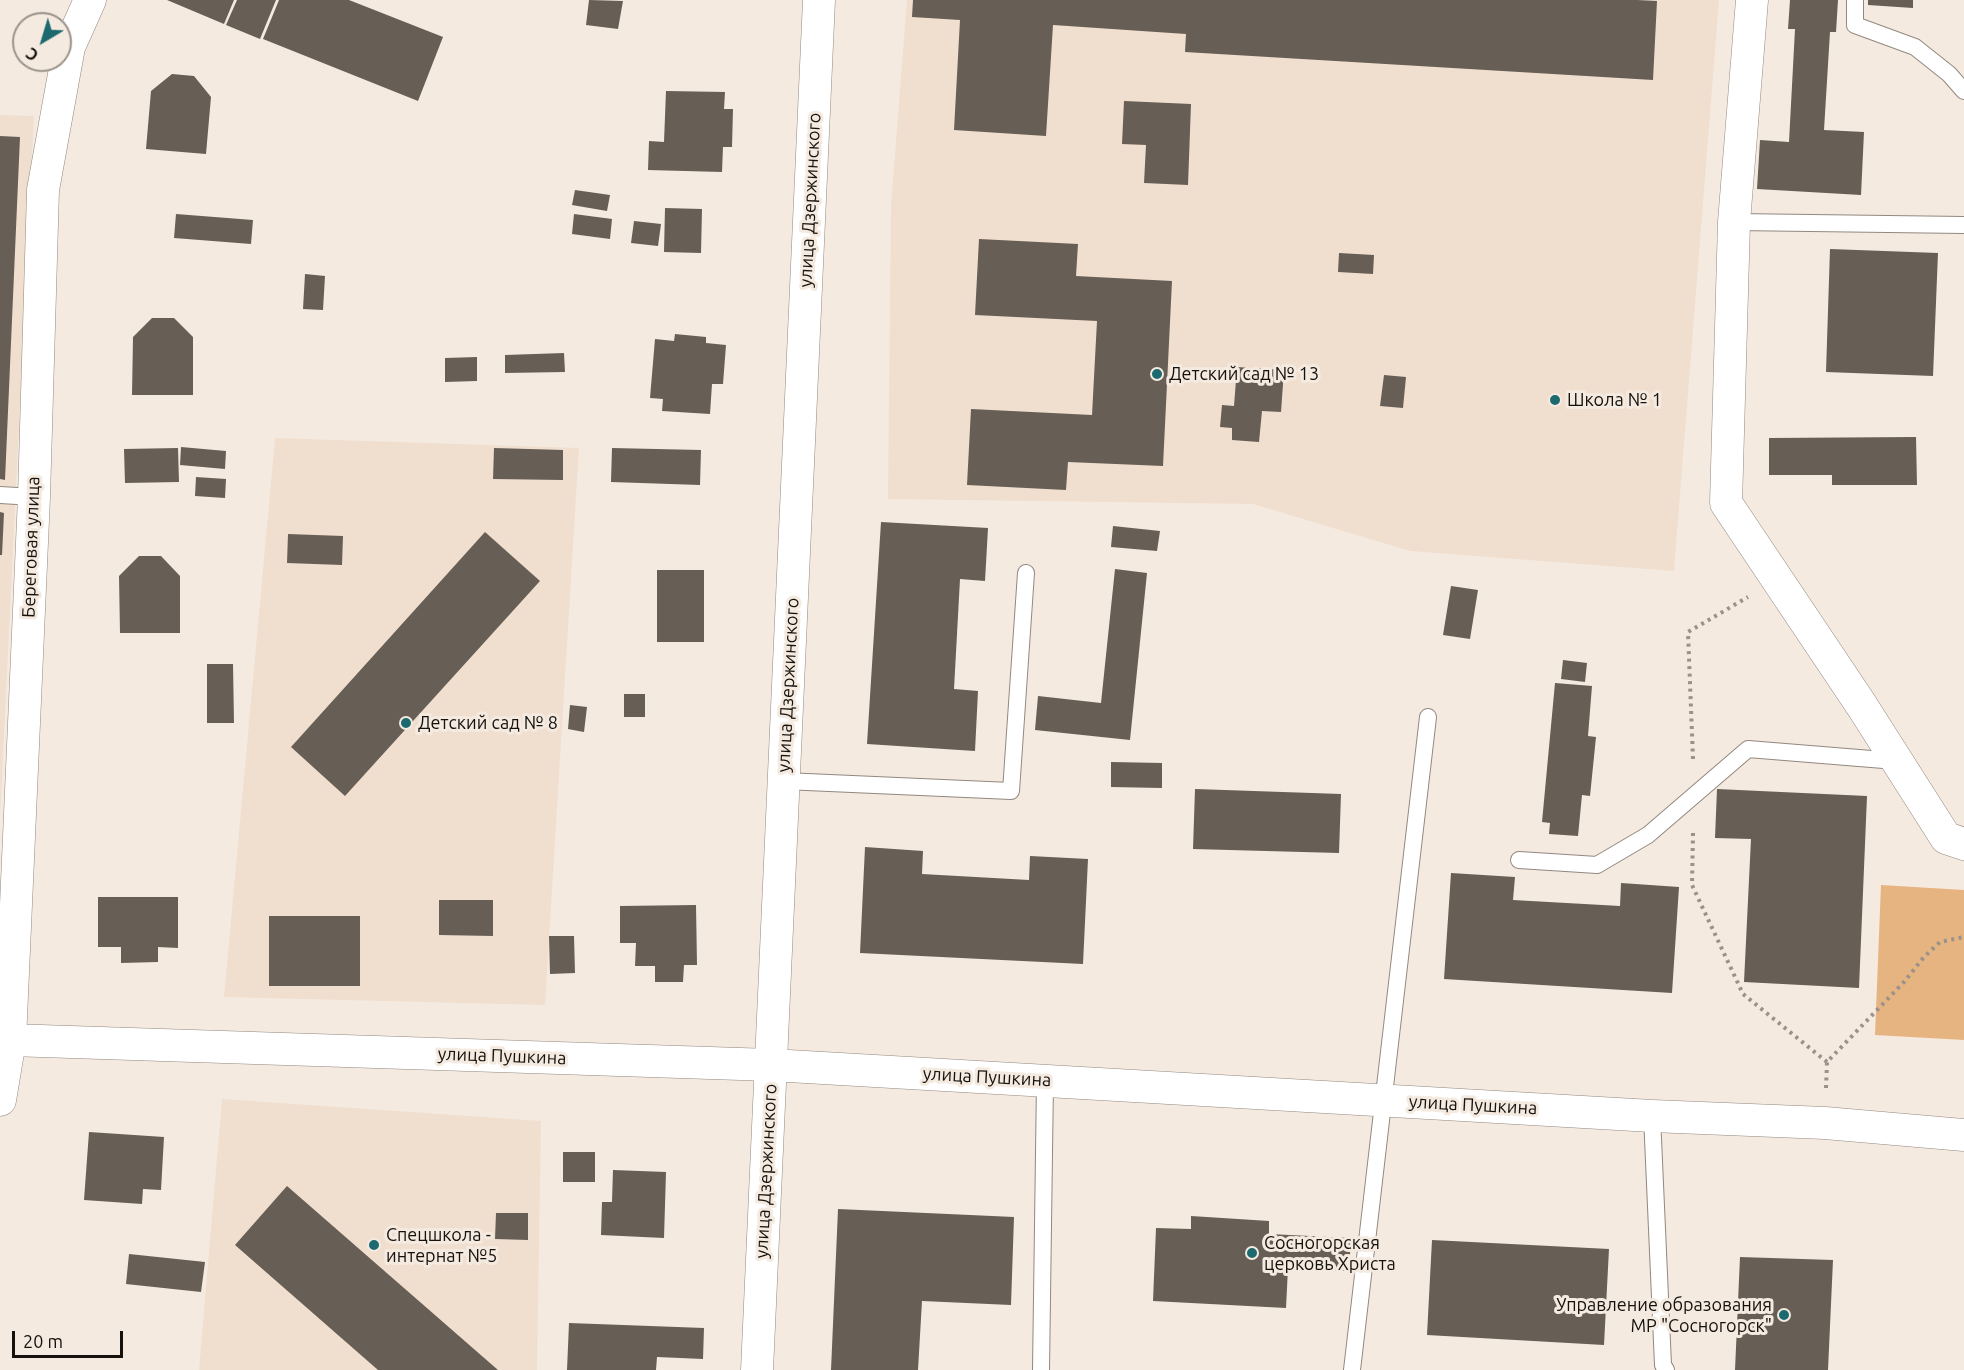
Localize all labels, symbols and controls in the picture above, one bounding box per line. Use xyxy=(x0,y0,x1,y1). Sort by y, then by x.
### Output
north arrow xyxy=(12,12,72,72)
text: С xyxy=(23,44,42,65)
street label: улица Дзержинского xyxy=(795,112,825,288)
place label: Детский сад № 13 xyxy=(1169,363,1319,385)
marker: Детский сад № 13 xyxy=(1150,367,1164,381)
place label: Школа № 1 xyxy=(1567,389,1662,411)
marker: Школа № 1 xyxy=(1548,393,1562,407)
street label: Береговая улица xyxy=(18,476,44,618)
street label: улица Дзержинского xyxy=(773,597,803,773)
place label: Детский сад № 8 xyxy=(418,712,558,734)
marker: Детский сад № 8 xyxy=(399,716,413,730)
street label: улица Пушкина xyxy=(437,1043,567,1069)
street label: улица Пушкина xyxy=(922,1063,1052,1091)
street label: улица Дзержинского xyxy=(751,1083,781,1259)
street label: улица Пушкина xyxy=(1408,1091,1538,1119)
place label: Спецшкола - интернат №5 xyxy=(386,1224,497,1266)
place label: Сосногорская церковь Христа xyxy=(1264,1232,1396,1274)
marker: Спецшкола - интернат №5 xyxy=(367,1238,381,1252)
marker: Сосногорская церковь Христа xyxy=(1245,1246,1259,1260)
place label: Управление образования МР "Сосногорск" xyxy=(1556,1294,1772,1336)
marker: Управление образования МР "Сосногорск" xyxy=(1777,1308,1791,1322)
scale bar xyxy=(15,1319,126,1357)
text: 20 m xyxy=(23,1331,63,1351)

